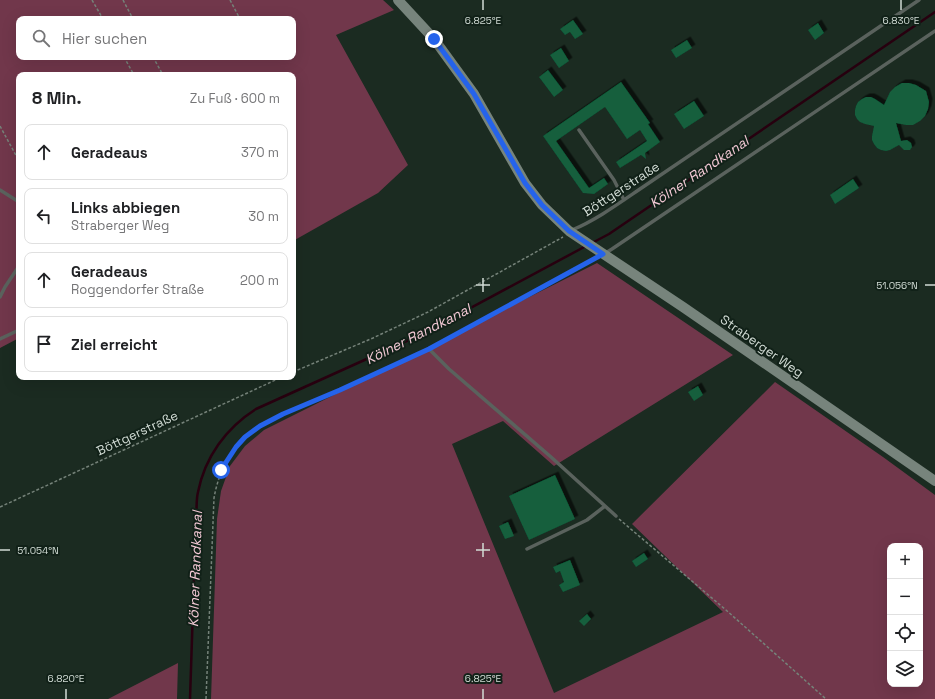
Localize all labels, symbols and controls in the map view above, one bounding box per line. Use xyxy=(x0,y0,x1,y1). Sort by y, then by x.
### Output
text: 6.825°E xyxy=(465,14,502,27)
text: 6.830°E xyxy=(883,14,920,27)
search box xyxy=(16,16,296,60)
icon: search xyxy=(30,27,52,49)
text: Hier suchen xyxy=(62,29,147,48)
route end xyxy=(425,30,443,48)
text: 8 Min. xyxy=(32,87,82,109)
text: Zu Fuß · 600 m xyxy=(190,90,280,107)
water label: Kölner Randkanal xyxy=(646,131,753,212)
icon: ahead xyxy=(33,141,55,163)
text: Geradeaus xyxy=(71,143,148,162)
text: 370 m xyxy=(241,144,279,161)
street label: Böttgerstraße xyxy=(579,158,663,220)
text: Links abbiegen xyxy=(71,198,180,217)
icon: left xyxy=(33,205,55,227)
text: 30 m xyxy=(248,208,279,225)
text: Straberger Weg xyxy=(71,217,169,234)
text: Geradeaus xyxy=(71,262,148,281)
icon: ahead xyxy=(33,269,55,291)
text: 200 m xyxy=(240,272,279,289)
text: 51.056°N xyxy=(876,279,918,292)
text: Roggendorfer Straße xyxy=(71,281,204,298)
water label: Kölner Randkanal xyxy=(362,299,475,368)
street label: Straberger Weg xyxy=(717,311,807,381)
icon: arrive xyxy=(33,333,55,355)
text: Ziel erreicht xyxy=(71,335,158,354)
street label: Böttgerstraße xyxy=(93,407,181,459)
route start xyxy=(212,461,230,479)
water label: Kölner Randkanal xyxy=(184,509,206,627)
map controls xyxy=(887,543,923,687)
button: + xyxy=(887,543,923,579)
text: 51.054°N xyxy=(17,544,59,557)
button: − xyxy=(887,579,923,615)
button: locate xyxy=(887,615,923,651)
button: layers xyxy=(887,651,923,687)
text: 6.820°E xyxy=(48,672,85,685)
text: 6.825°E xyxy=(465,672,502,685)

